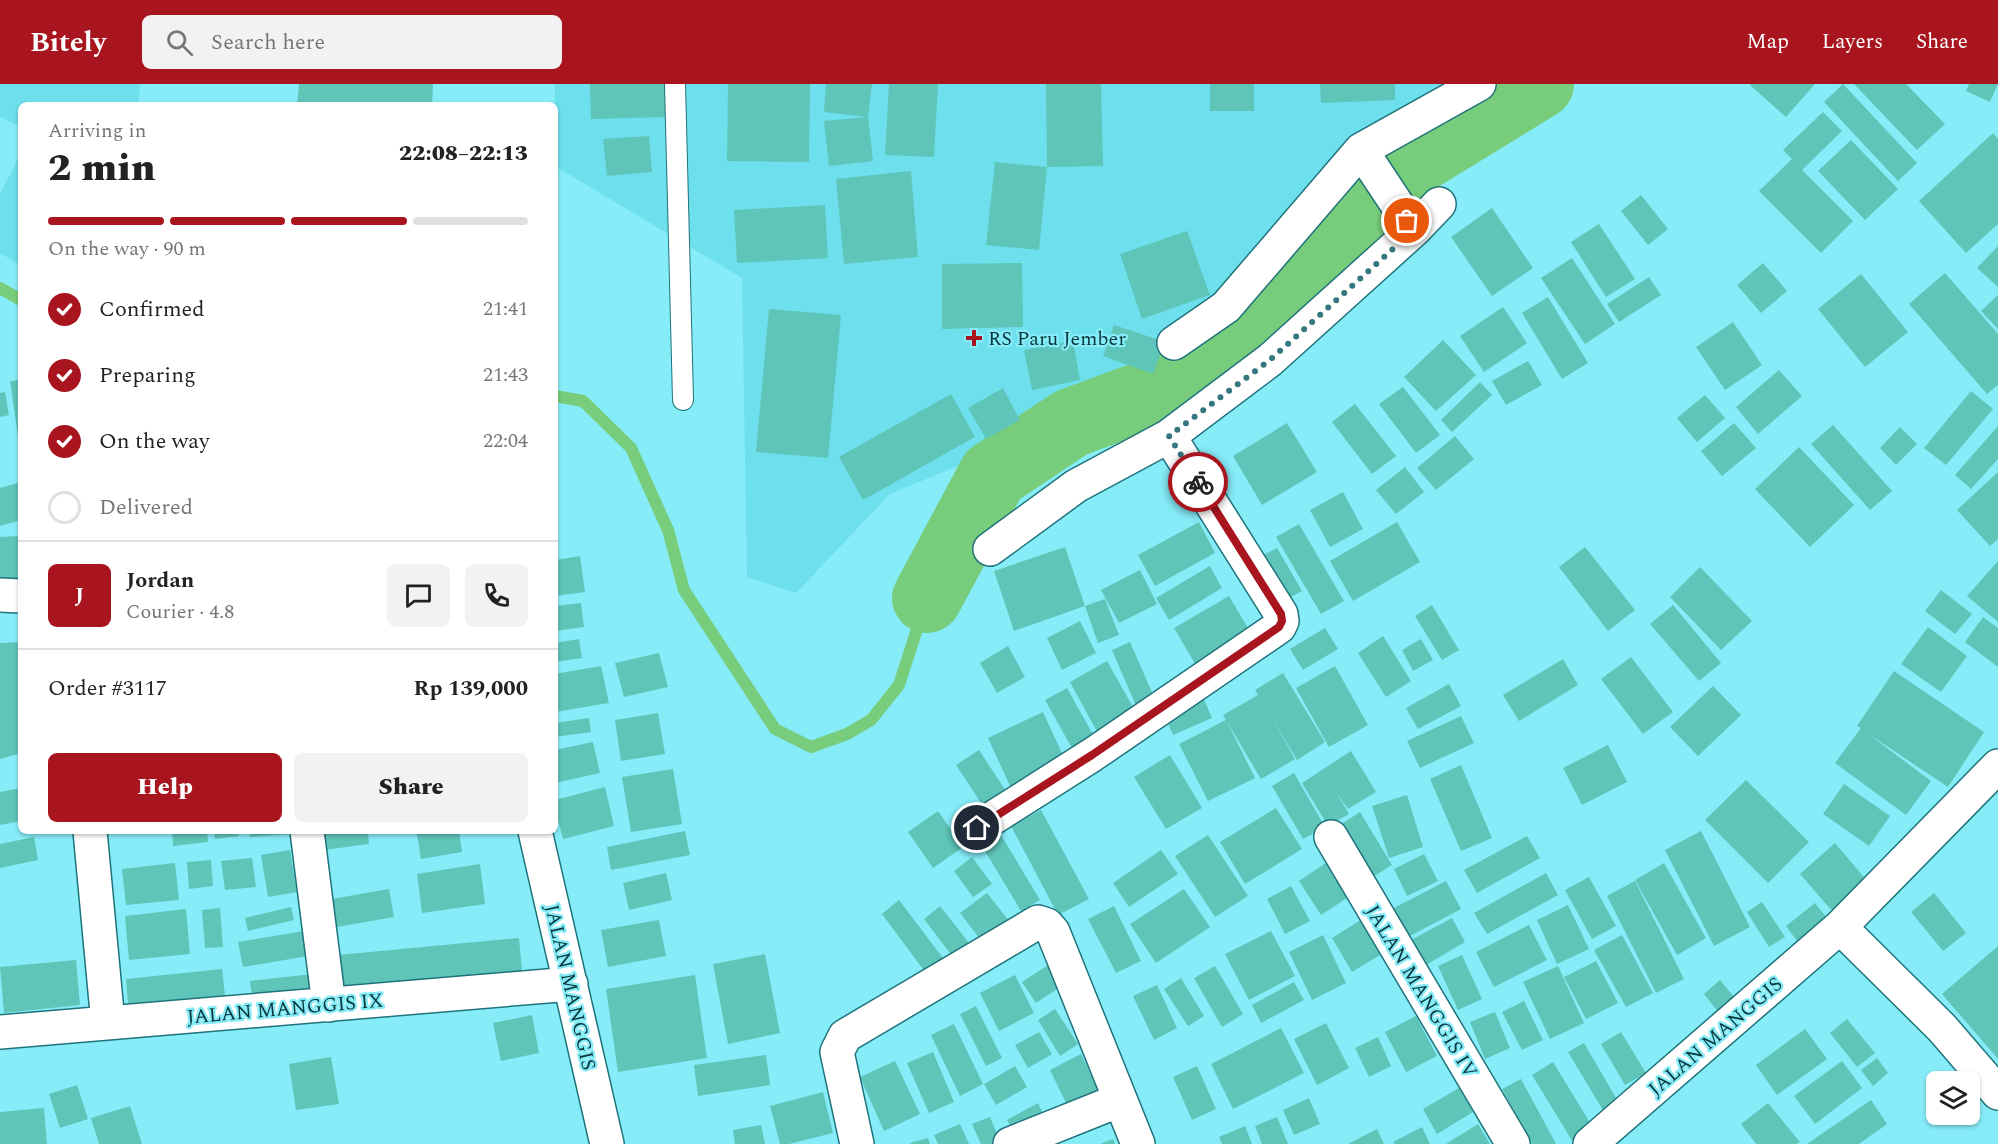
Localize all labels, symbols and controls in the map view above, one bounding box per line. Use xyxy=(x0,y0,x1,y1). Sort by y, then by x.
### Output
search box xyxy=(142,15,562,69)
text: Bitely xyxy=(30,21,106,64)
icon: search xyxy=(163,26,196,59)
text: Search here xyxy=(211,26,325,59)
text: Map xyxy=(1747,26,1789,58)
text: Layers xyxy=(1822,26,1883,58)
text: Share xyxy=(1916,26,1968,58)
text: Arriving in xyxy=(48,116,146,146)
text: 22:08–22:13 xyxy=(399,137,528,170)
text: 2 min xyxy=(48,139,156,198)
pin xyxy=(1381,195,1432,246)
icon: bag xyxy=(1390,204,1423,237)
text: On the way · 90 m xyxy=(48,234,206,264)
icon: check xyxy=(48,293,81,326)
text: Confirmed xyxy=(99,293,205,326)
text: 21:41 xyxy=(483,294,528,324)
place label: RS Paru Jember xyxy=(988,324,1126,354)
marker: RS Paru Jember xyxy=(965,329,983,347)
icon: check xyxy=(48,359,81,392)
text: Preparing xyxy=(99,359,196,392)
text: 21:43 xyxy=(483,360,528,390)
icon: check xyxy=(48,425,81,458)
text: On the way xyxy=(99,425,210,458)
text: 22:04 xyxy=(483,426,528,456)
courier xyxy=(1168,452,1228,512)
icon: bike xyxy=(1182,466,1215,499)
text: Delivered xyxy=(99,491,193,524)
text: Jordan xyxy=(126,564,194,597)
button: chat xyxy=(387,564,450,627)
button: phone xyxy=(465,564,528,627)
text: J xyxy=(75,579,84,612)
text: Courier · 4.8 xyxy=(126,597,234,627)
text: Order #3117 xyxy=(48,672,167,705)
text: Rp 139,000 xyxy=(414,672,528,705)
button: Help xyxy=(48,753,282,822)
button: Share xyxy=(294,753,528,822)
pin xyxy=(951,802,1002,853)
icon: home xyxy=(960,811,993,844)
street label: JALAN MANGGIS IV xyxy=(1358,899,1485,1084)
street label: JALAN MANGGIS xyxy=(536,901,604,1073)
street label: JALAN MANGGIS xyxy=(1642,970,1789,1104)
street label: JALAN MANGGIS IX xyxy=(186,985,385,1033)
map controls xyxy=(1926,1071,1980,1125)
button: layers xyxy=(1926,1071,1980,1125)

